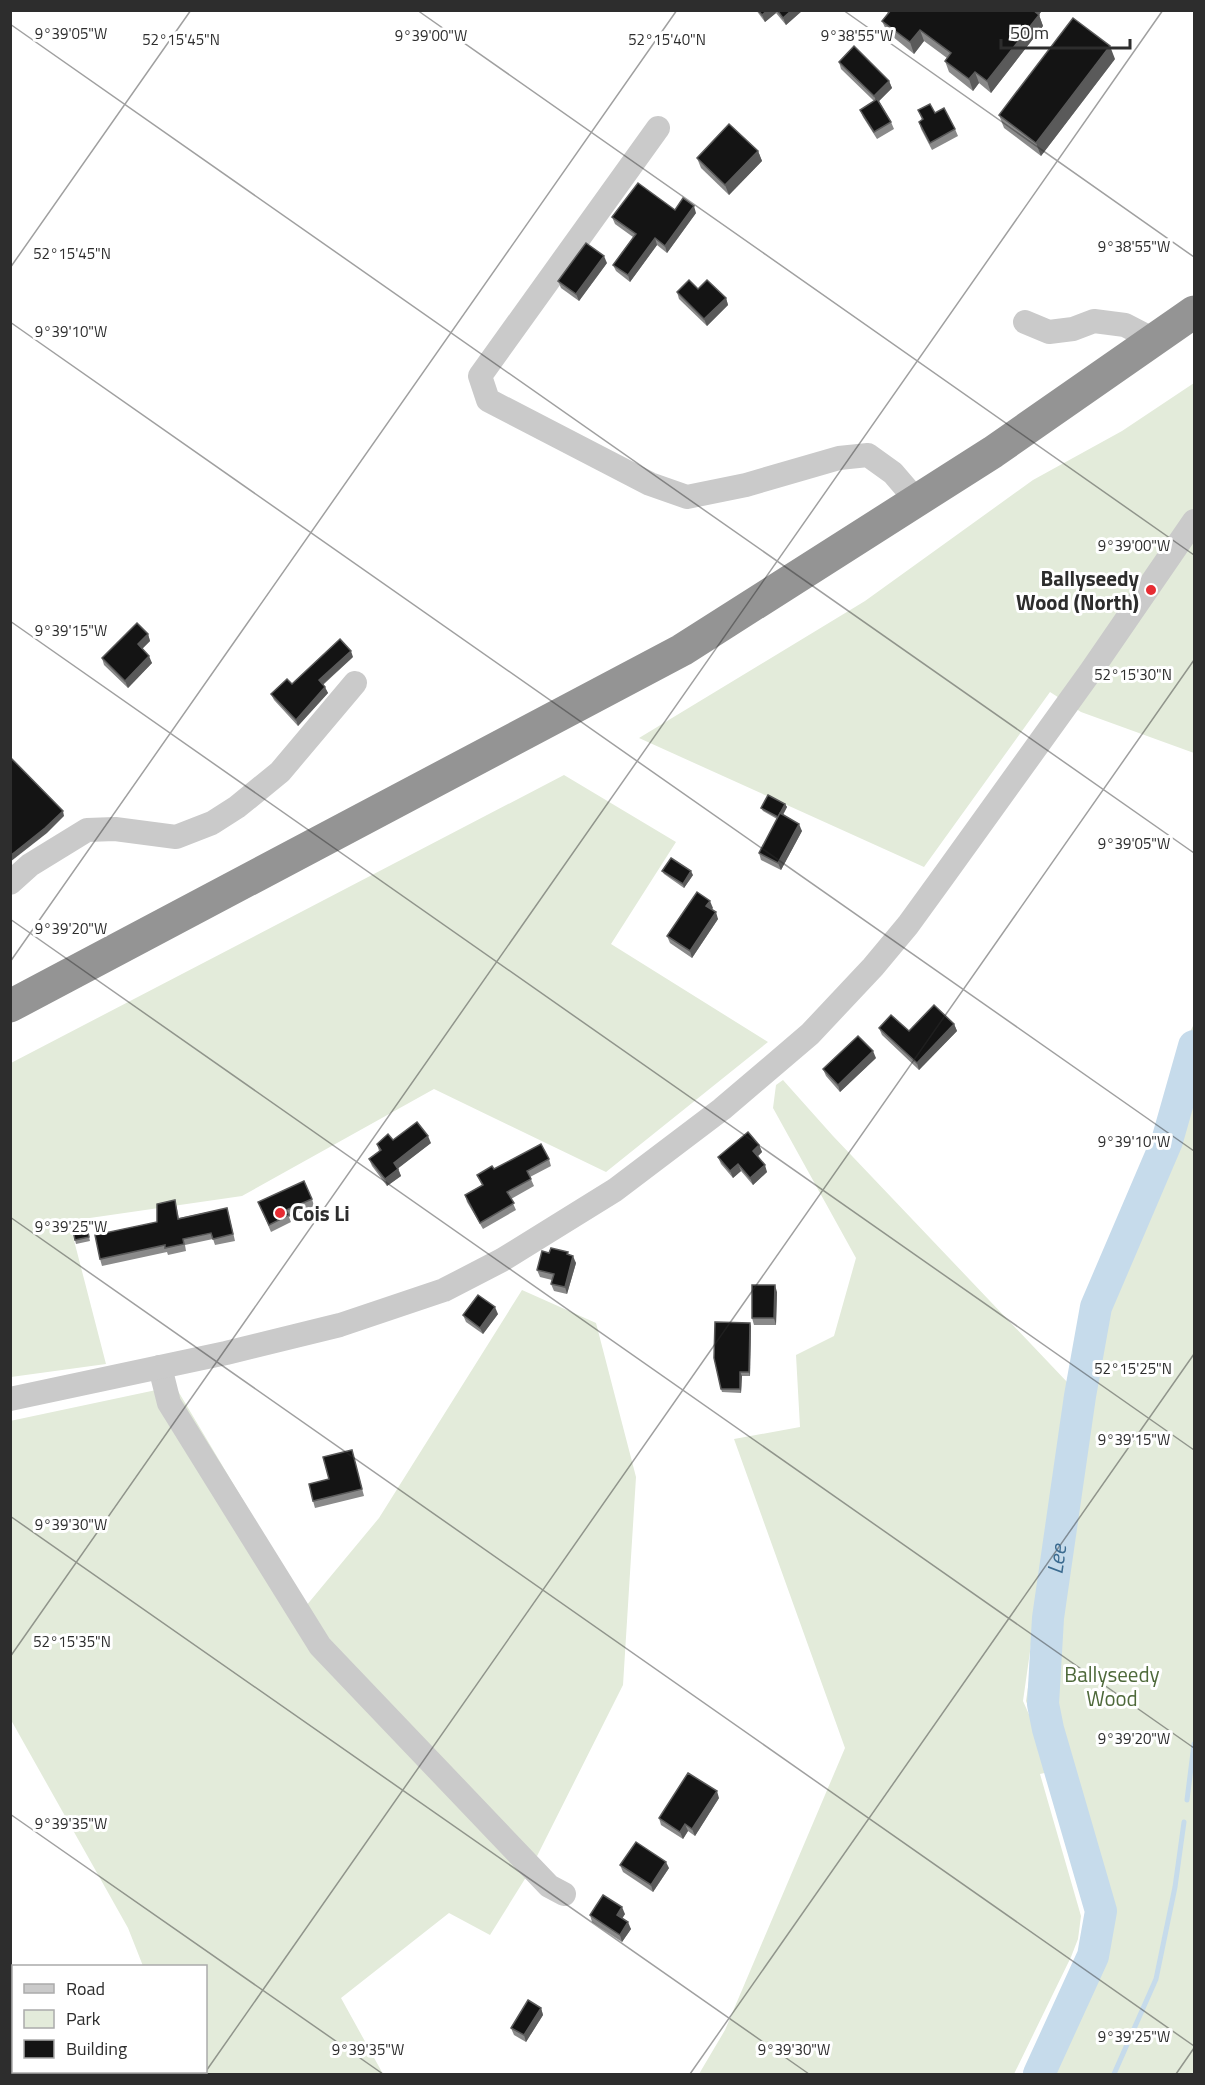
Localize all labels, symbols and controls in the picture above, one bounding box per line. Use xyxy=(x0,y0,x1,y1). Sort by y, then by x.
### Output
scale bar xyxy=(1001,12,1130,50)
text: 50 m xyxy=(1010,19,1049,46)
text: 9°39'05"W xyxy=(35,22,107,45)
text: 9°39'00"W xyxy=(395,24,467,47)
text: 9°38'55"W xyxy=(821,24,893,47)
text: 52°15'45"N xyxy=(142,28,220,51)
text: 52°15'40"N xyxy=(628,28,706,51)
text: 9°38'55"W xyxy=(1098,235,1170,258)
text: 52°15'45"N xyxy=(33,242,111,265)
text: 9°39'10"W xyxy=(35,320,107,343)
text: 9°39'00"W xyxy=(1098,534,1170,557)
place label: Ballyseedy Wood (North) xyxy=(1016,562,1139,618)
marker: Ballyseedy Wood (North) xyxy=(1144,583,1158,597)
text: 9°39'15"W xyxy=(35,619,107,642)
text: 52°15'30"N xyxy=(1094,663,1172,686)
text: 9°39'05"W xyxy=(1098,832,1170,855)
text: 9°39'20"W xyxy=(35,917,107,940)
text: 9°39'10"W xyxy=(1098,1130,1170,1153)
place label: Cois Li xyxy=(292,1197,350,1229)
marker: Cois Li xyxy=(273,1206,287,1220)
text: 9°39'25"W xyxy=(35,1215,107,1238)
text: 52°15'25"N xyxy=(1094,1357,1172,1380)
text: 9°39'15"W xyxy=(1098,1428,1170,1451)
text: 9°39'30"W xyxy=(35,1513,107,1536)
water label: Lee xyxy=(1038,1540,1076,1576)
text: 52°15'35"N xyxy=(33,1630,111,1653)
park label: Ballyseedy Wood xyxy=(1064,1658,1160,1714)
text: 9°39'20"W xyxy=(1098,1727,1170,1750)
text: 9°39'35"W xyxy=(35,1812,107,1835)
legend xyxy=(12,1965,207,2073)
text: Road xyxy=(66,1975,105,2002)
text: Park xyxy=(66,2005,101,2032)
text: 9°39'25"W xyxy=(1098,2025,1170,2048)
text: Building xyxy=(66,2035,127,2062)
text: 9°39'35"W xyxy=(332,2038,404,2061)
text: 9°39'30"W xyxy=(758,2038,830,2061)

